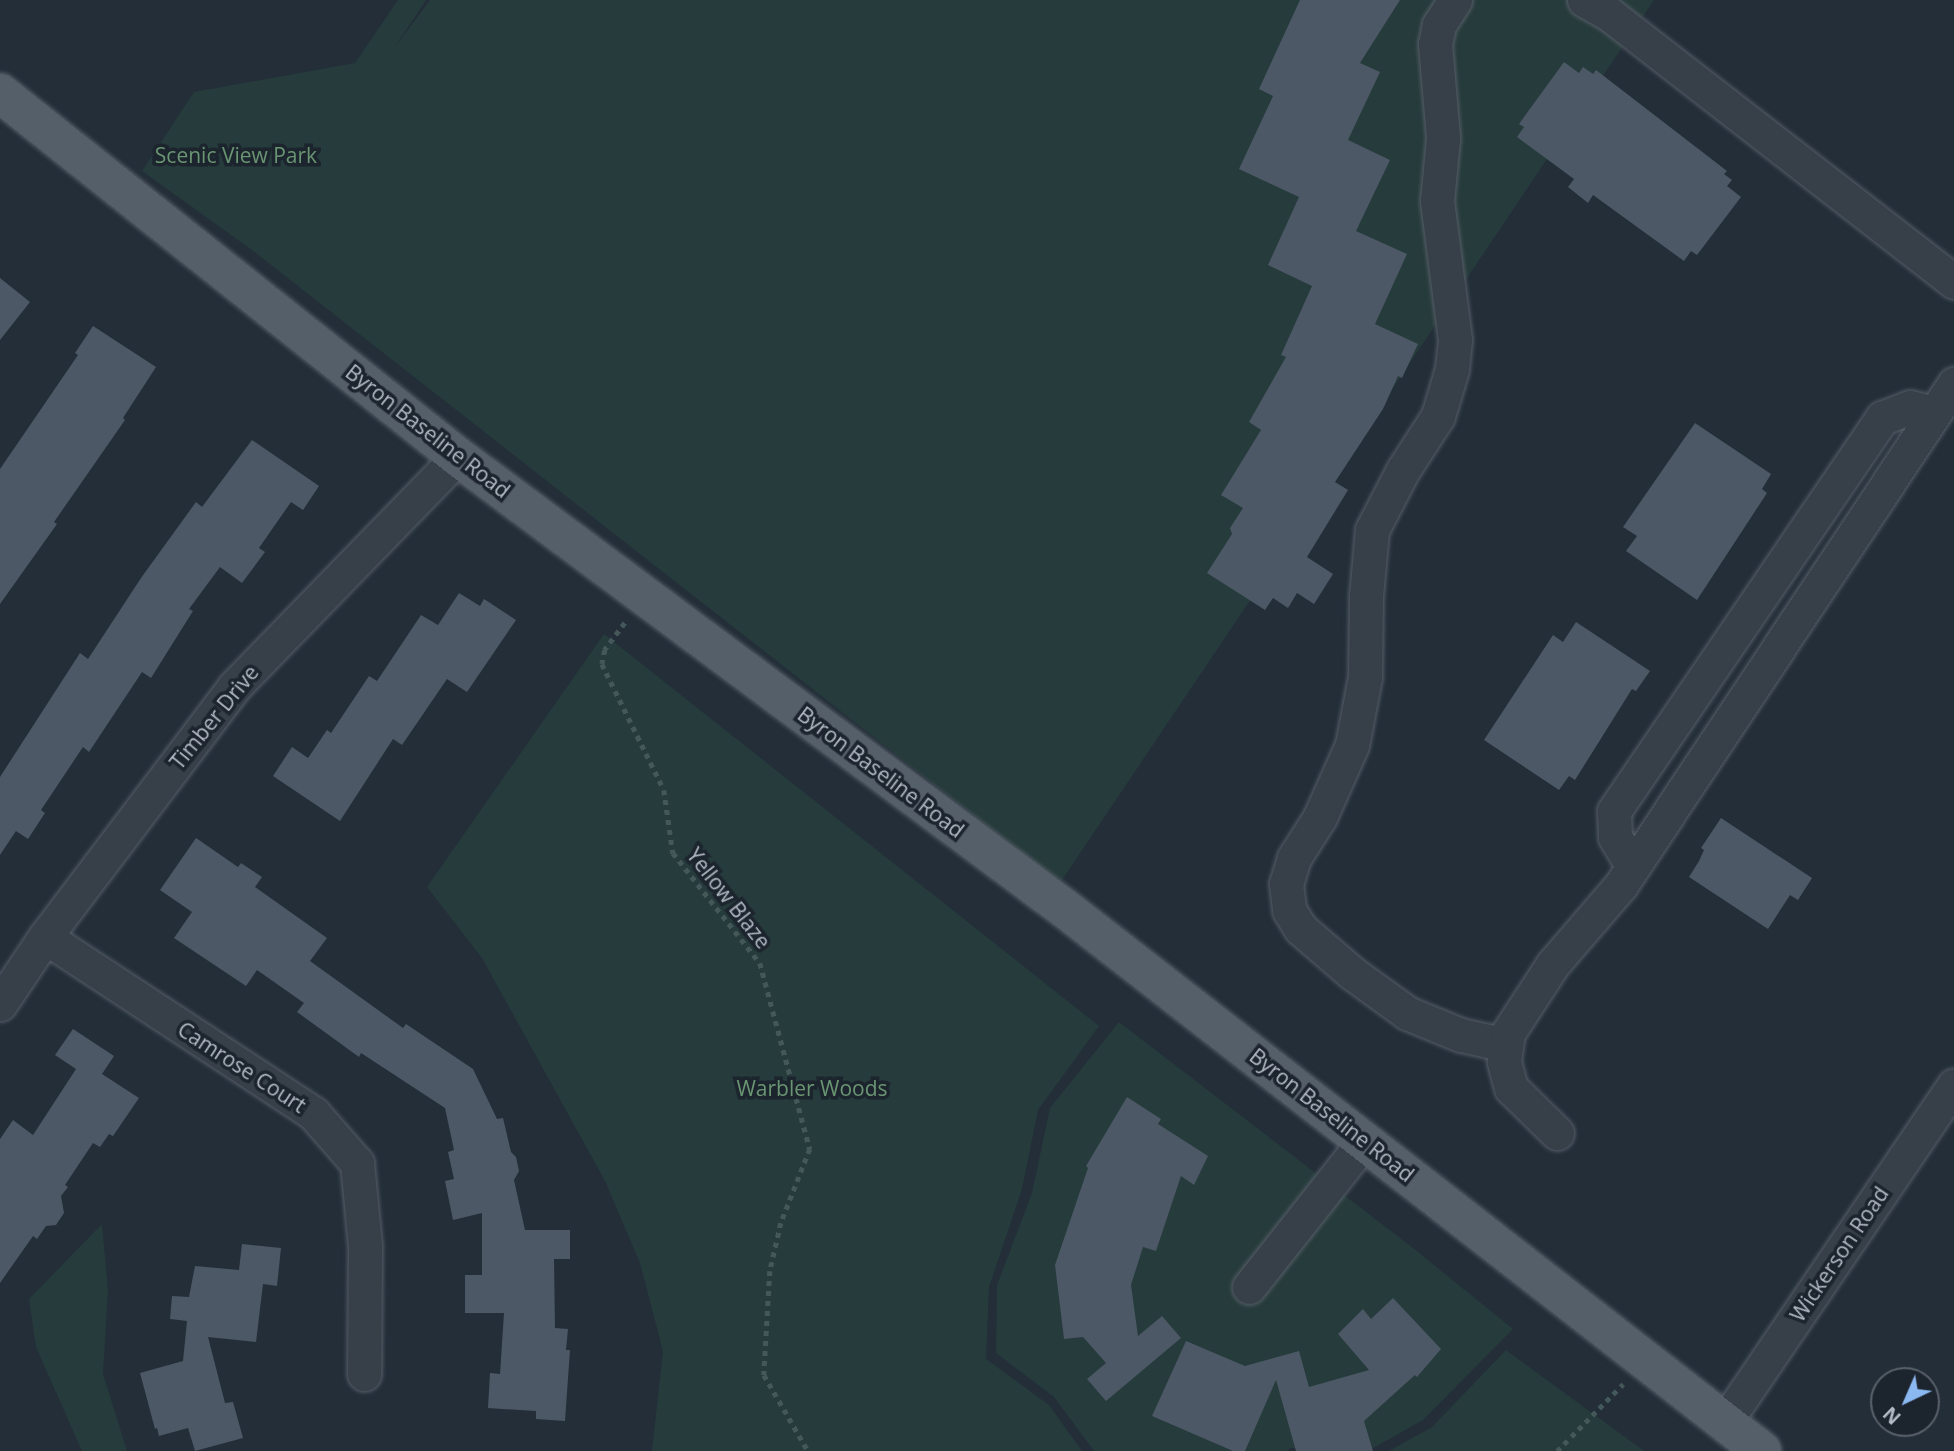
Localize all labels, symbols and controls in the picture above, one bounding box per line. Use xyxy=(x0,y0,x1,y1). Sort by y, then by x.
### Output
park label: Scenic View Park xyxy=(155,142,317,168)
street label: Byron Baseline Road xyxy=(341,359,515,503)
street label: Timber Drive xyxy=(164,660,264,774)
street label: Byron Baseline Road xyxy=(793,701,969,843)
street label: Yellow Blaze xyxy=(682,843,776,953)
street label: Camrose Court xyxy=(173,1016,311,1118)
street label: Byron Baseline Road xyxy=(1245,1043,1419,1187)
park label: Warbler Woods xyxy=(736,1075,888,1101)
street label: Wickerson Road xyxy=(1785,1182,1893,1326)
north arrow xyxy=(1870,1367,1940,1437)
text: N xyxy=(1877,1401,1906,1430)

